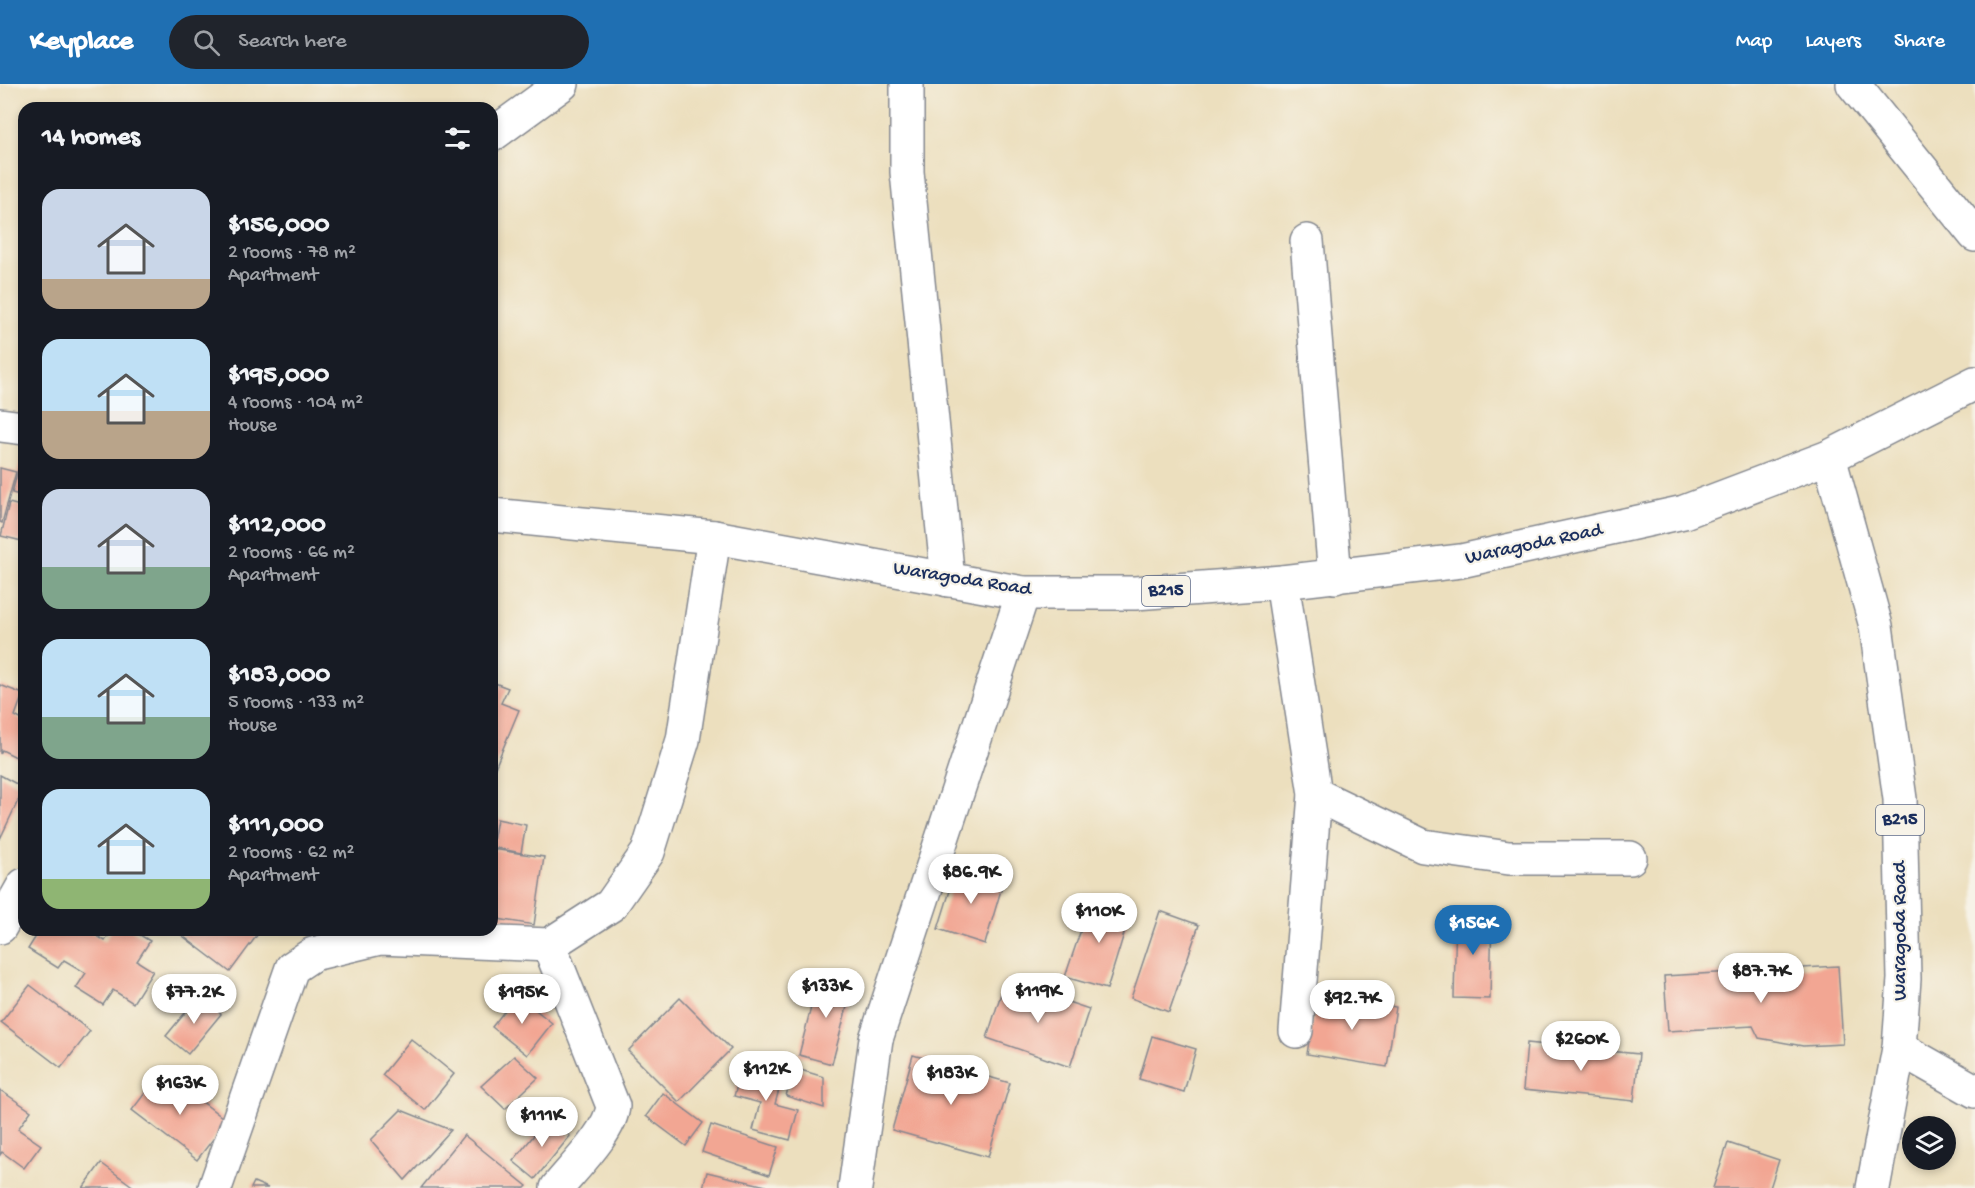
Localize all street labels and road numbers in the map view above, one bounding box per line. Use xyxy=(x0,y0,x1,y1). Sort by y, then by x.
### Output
street label: Waragoda Road xyxy=(1463,519,1607,571)
street label: Waragoda Road xyxy=(891,558,1035,603)
road number: B215 xyxy=(1142,576,1190,606)
road number: B215 xyxy=(1876,805,1924,835)
street label: Waragoda Road xyxy=(1890,859,1913,1001)

